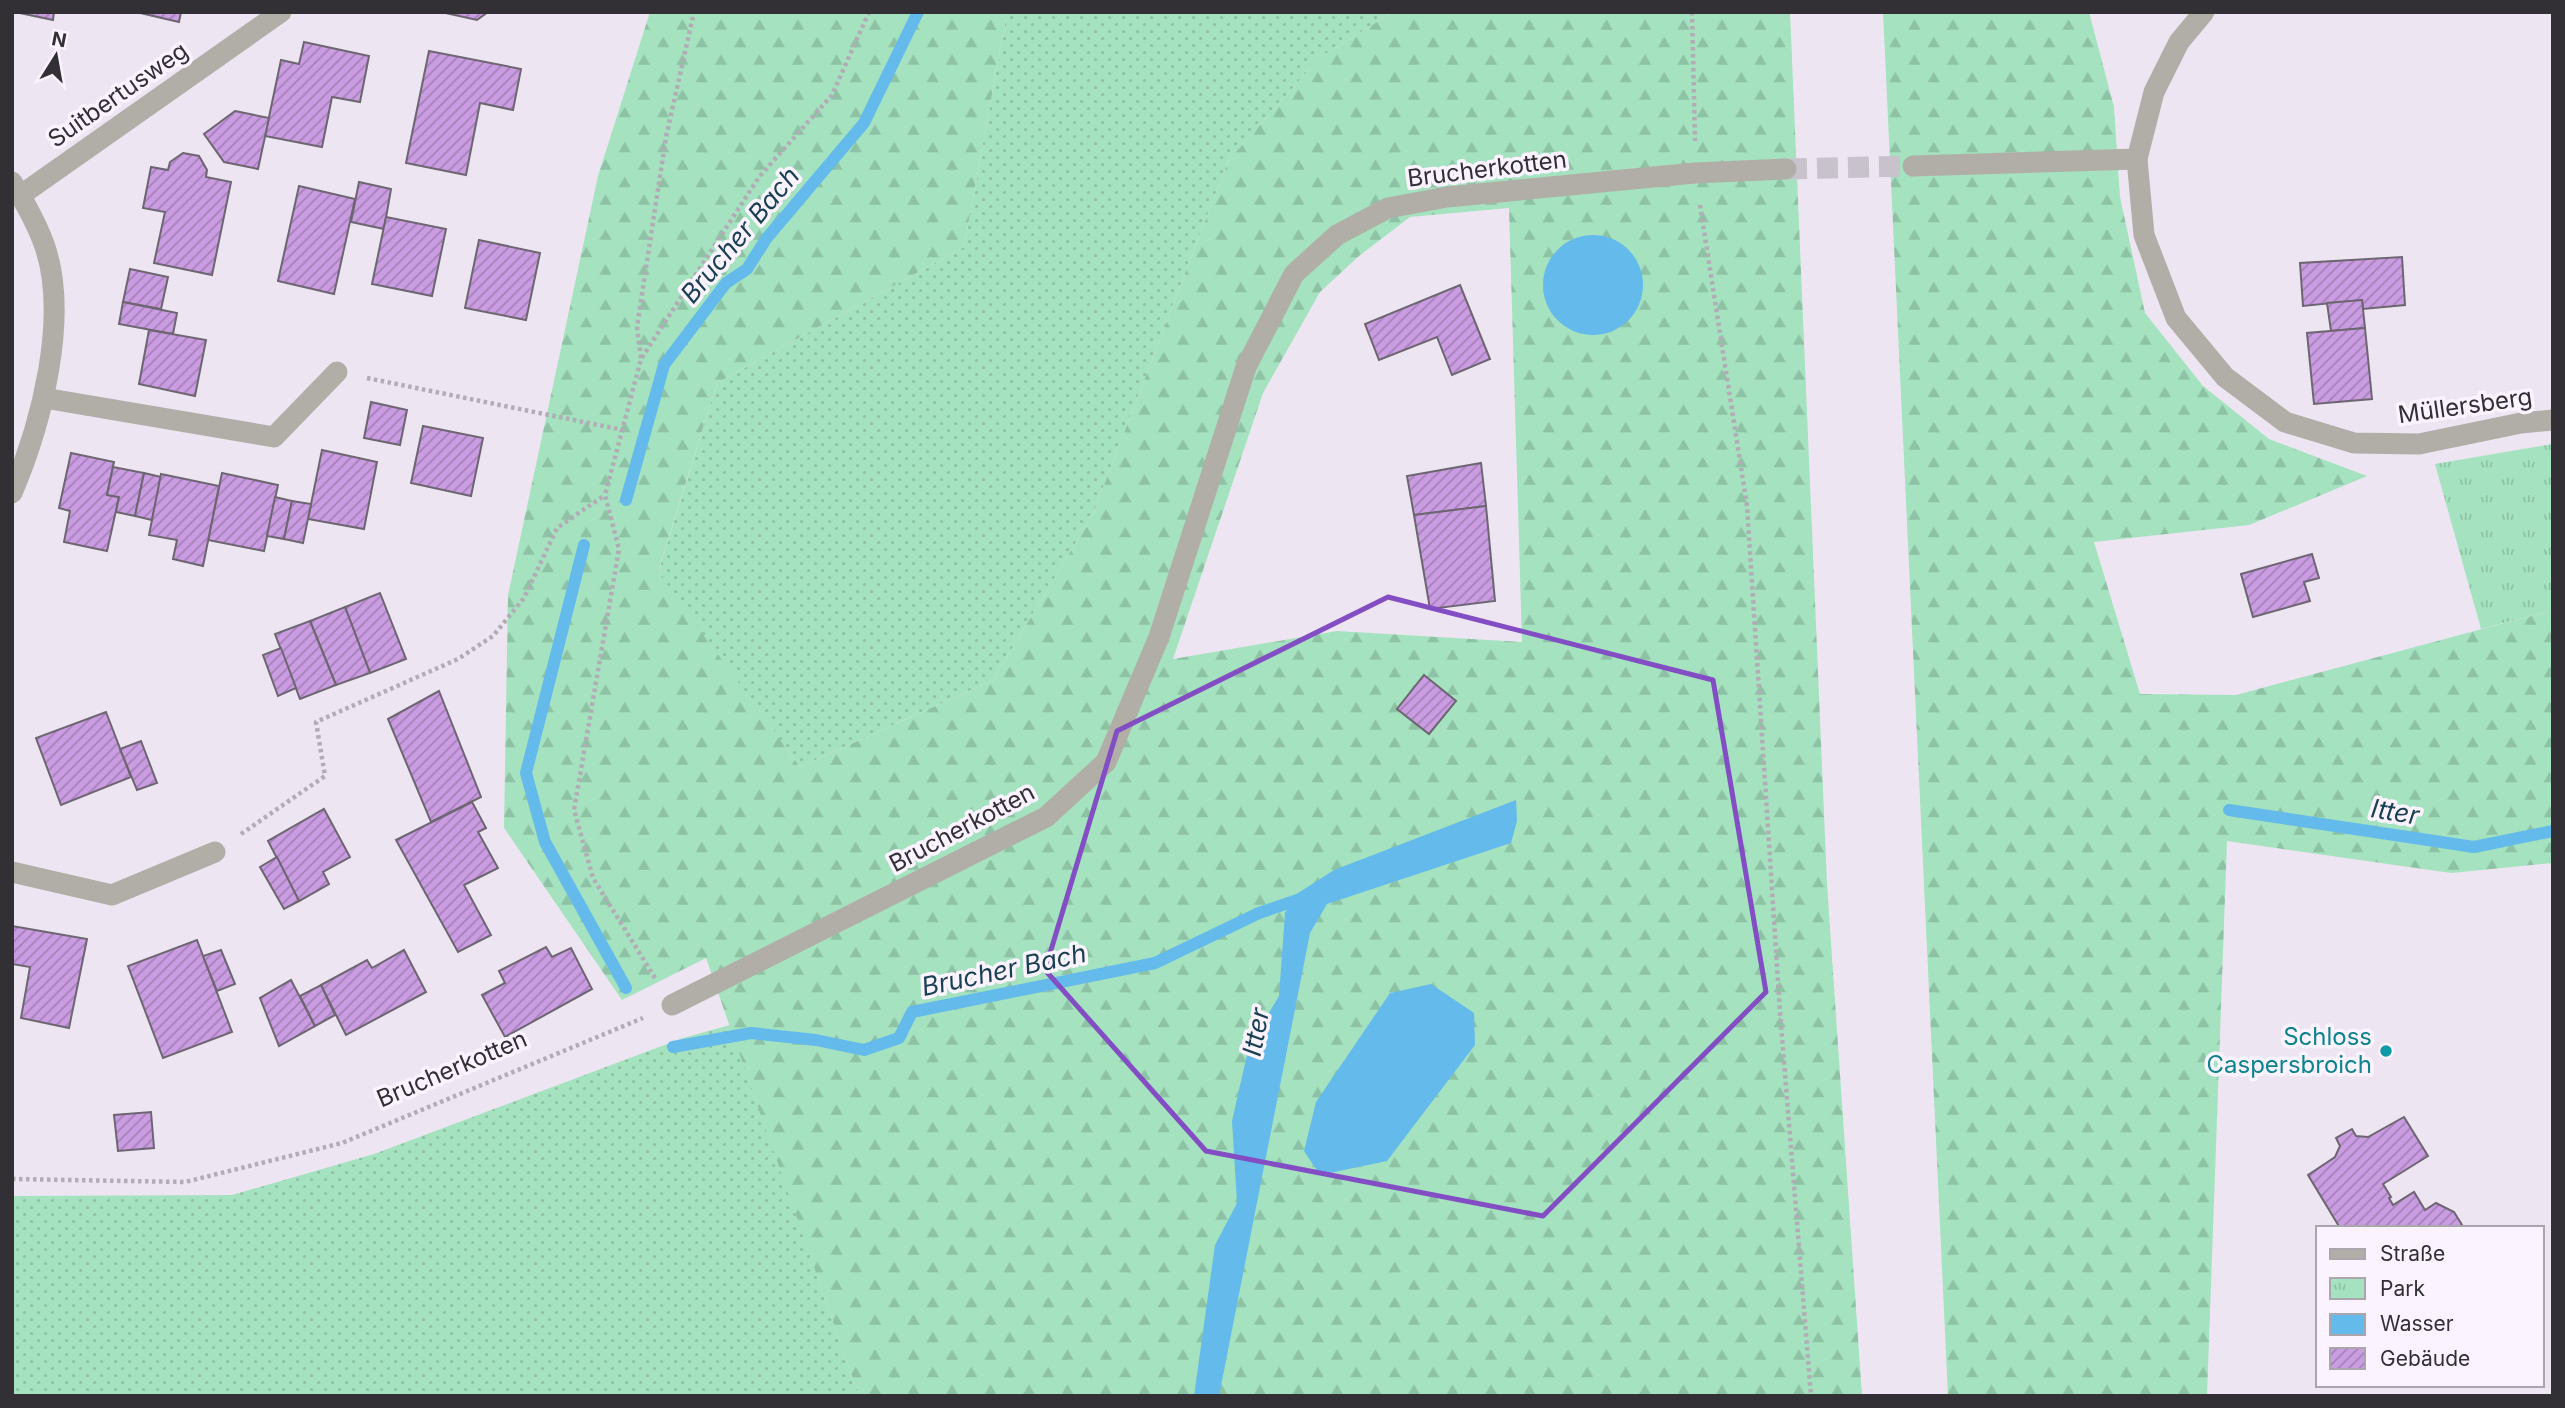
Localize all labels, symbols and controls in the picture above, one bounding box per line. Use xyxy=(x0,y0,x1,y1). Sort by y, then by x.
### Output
north arrow xyxy=(21,21,91,91)
text: N xyxy=(50,27,68,52)
street label: Suitbertusweg xyxy=(42,36,193,153)
street label: Brucherkotten xyxy=(1406,144,1568,193)
water label: Brucher Bach xyxy=(674,160,805,309)
street label: Müllersberg xyxy=(2396,382,2534,429)
street label: Brucherkotten xyxy=(884,777,1039,878)
water label: Itter xyxy=(2369,792,2423,831)
water label: Brucher Bach xyxy=(919,937,1089,1002)
water label: Itter xyxy=(1236,1004,1276,1059)
place label: Schloss Caspersbroich xyxy=(2206,1022,2372,1079)
street label: Brucherkotten xyxy=(372,1024,531,1113)
marker: Schloss Caspersbroich xyxy=(2378,1043,2394,1059)
legend xyxy=(2316,1226,2544,1387)
text: Straße xyxy=(2380,1241,2445,1266)
text: Park xyxy=(2380,1276,2425,1301)
text: Wasser xyxy=(2380,1311,2454,1336)
text: Gebäude xyxy=(2380,1346,2470,1371)

